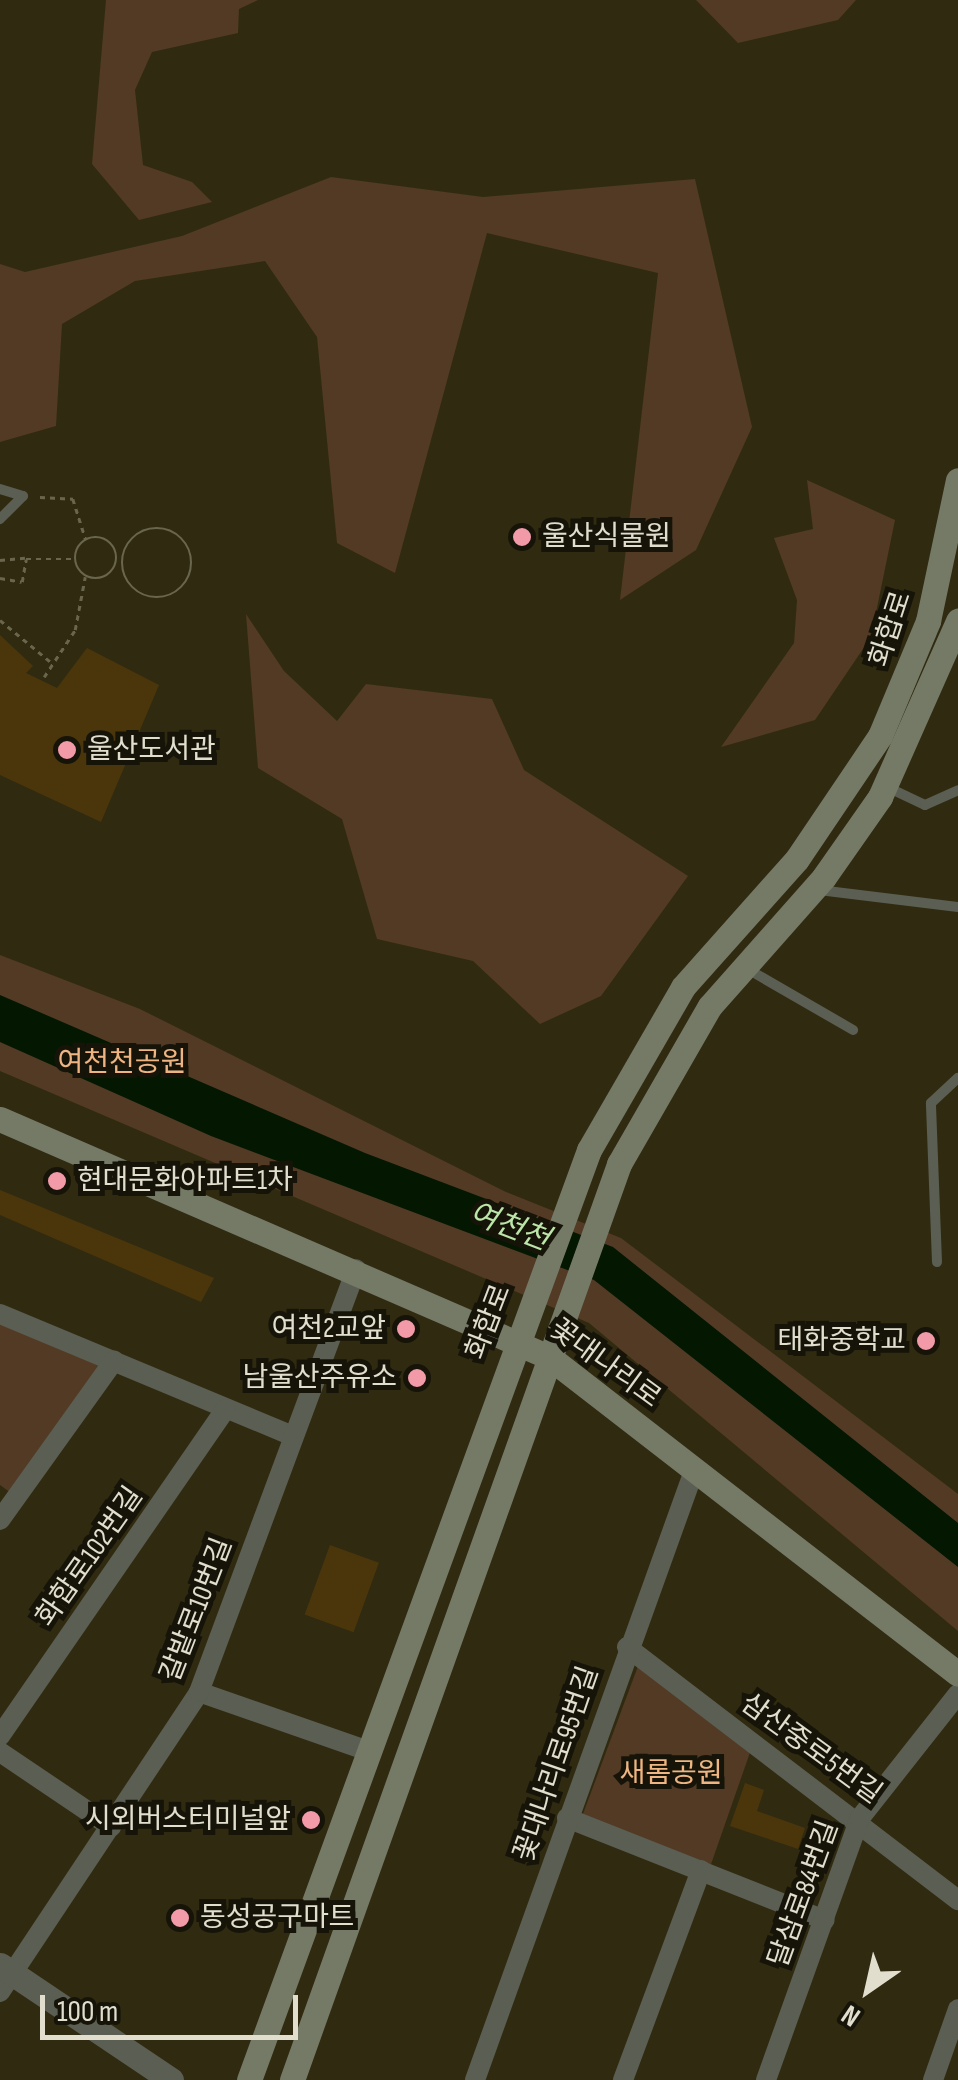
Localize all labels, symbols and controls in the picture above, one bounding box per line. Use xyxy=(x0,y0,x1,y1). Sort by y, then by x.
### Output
place label: 울산식물원 xyxy=(542,520,671,554)
marker: 울산식물원 xyxy=(511,526,533,548)
street label: 화합로 xyxy=(863,587,919,671)
place label: 울산도서관 xyxy=(87,733,216,767)
marker: 울산도서관 xyxy=(56,739,78,761)
park label: 여천천공원 xyxy=(58,1046,186,1080)
place label: 현대문화아파트1차 xyxy=(77,1164,293,1198)
marker: 현대문화아파트1차 xyxy=(46,1170,68,1192)
water label: 여천천 xyxy=(464,1195,554,1259)
street label: 화합로 xyxy=(459,1280,519,1364)
place label: 여천2교앞 xyxy=(271,1312,386,1346)
street label: 꽃대나리로 xyxy=(543,1313,667,1415)
marker: 여천2교앞 xyxy=(395,1318,417,1340)
place label: 태화중학교 xyxy=(777,1324,906,1358)
marker: 태화중학교 xyxy=(915,1330,937,1352)
place label: 남울산주유소 xyxy=(242,1361,397,1395)
marker: 남울산주유소 xyxy=(406,1367,428,1389)
street label: 화합로102번길 xyxy=(30,1481,150,1633)
street label: 갈밭로10번길 xyxy=(154,1533,240,1687)
street label: 꽃대나리로95번길 xyxy=(508,1662,606,1866)
street label: 삼산중로5번길 xyxy=(734,1687,888,1811)
park label: 새롬공원 xyxy=(619,1757,723,1791)
place label: 시외버스터미널앞 xyxy=(85,1803,291,1837)
marker: 시외버스터미널앞 xyxy=(300,1809,322,1831)
street label: 달삼로84번길 xyxy=(762,1816,846,1972)
place label: 동성공구마트 xyxy=(200,1901,355,1935)
marker: 동성공구마트 xyxy=(169,1907,191,1929)
north arrow xyxy=(818,1940,918,2040)
scale bar xyxy=(45,1975,302,2037)
text: 100 m xyxy=(57,1994,118,2030)
text: N xyxy=(836,1997,866,2033)

